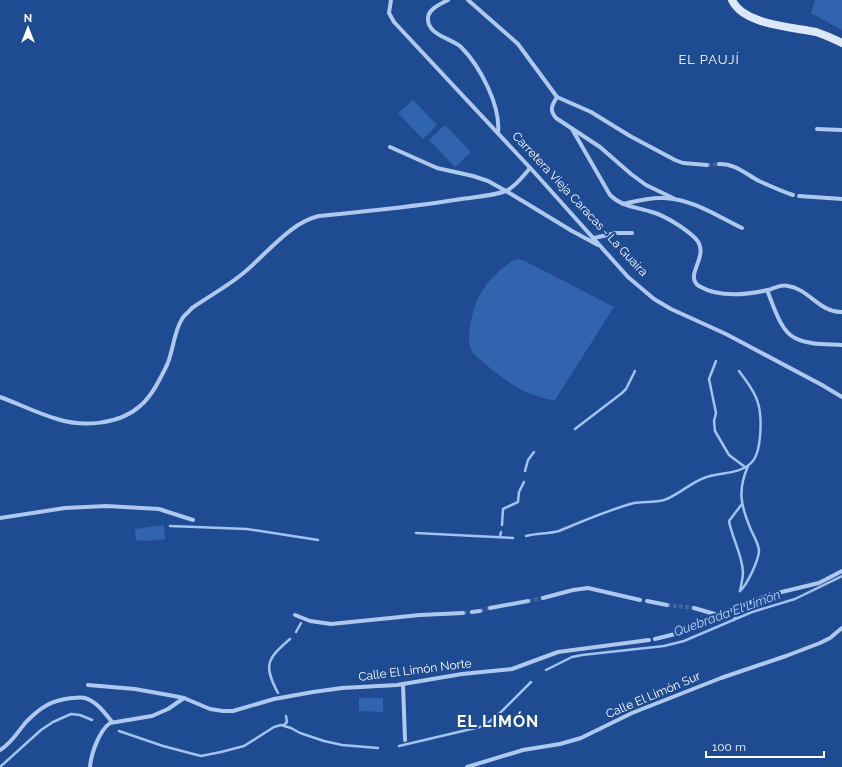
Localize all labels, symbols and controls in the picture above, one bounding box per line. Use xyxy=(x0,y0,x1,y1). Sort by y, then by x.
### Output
north arrow xyxy=(8,8,48,48)
text: N xyxy=(24,12,32,25)
district label: EL PAUJÍ xyxy=(678,52,740,67)
street label: Carretera Vieja Caracas - La Guaira xyxy=(509,129,651,279)
water label: Quebrada El Limón xyxy=(672,587,782,639)
street label: Calle El Limón Norte xyxy=(358,656,472,684)
street label: Calle El Limón Sur xyxy=(604,668,703,721)
district label: EL LIMÓN xyxy=(457,711,539,731)
scale bar xyxy=(706,733,824,759)
text: 100 m xyxy=(712,740,746,754)

